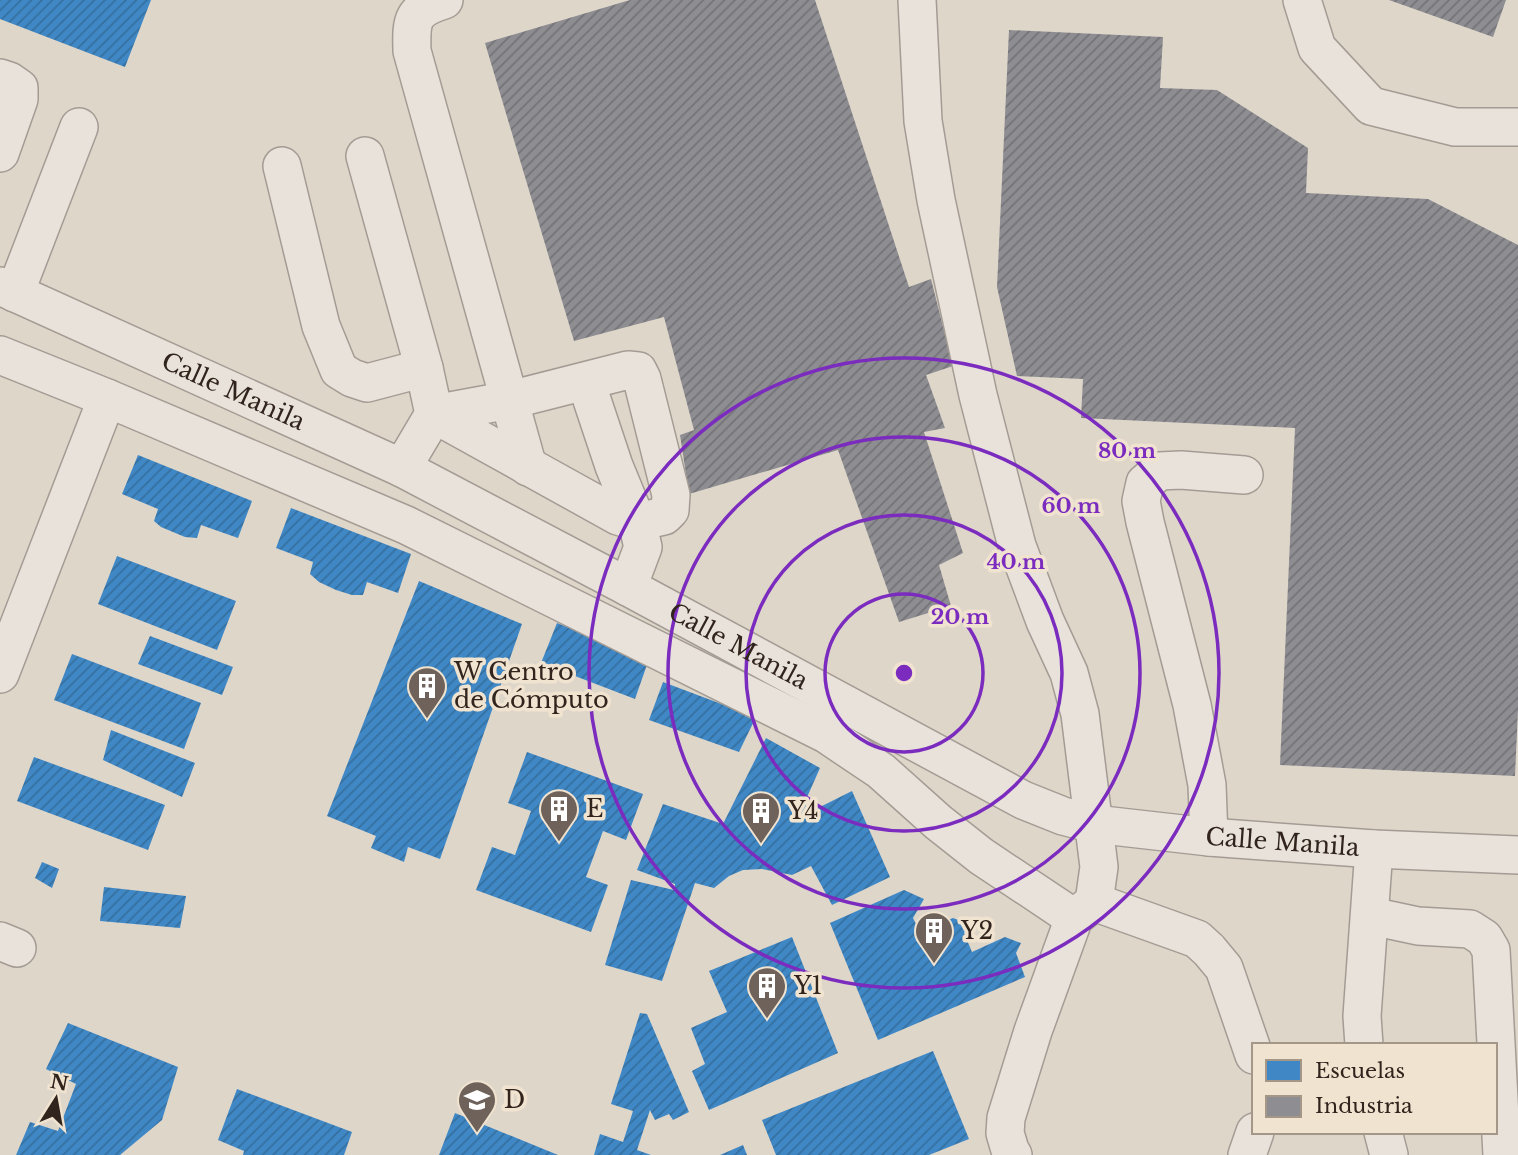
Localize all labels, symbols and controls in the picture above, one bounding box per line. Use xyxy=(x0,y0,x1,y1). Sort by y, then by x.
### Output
street label: Calle Manila xyxy=(157,346,310,436)
text: 80 m xyxy=(1098,438,1156,464)
text: 60 m xyxy=(1042,493,1100,519)
text: 40 m xyxy=(987,549,1045,575)
street label: Calle Manila xyxy=(664,597,814,696)
text: 20 m xyxy=(931,604,989,630)
place label: W Centro de Cómputo xyxy=(453,657,609,714)
centre of rings xyxy=(892,661,916,685)
building icon: W Centro de Cómputo xyxy=(406,665,448,720)
building icon: E xyxy=(538,788,580,843)
building icon: Y4 xyxy=(740,790,782,845)
place label: E xyxy=(586,794,603,823)
place label: Y4 xyxy=(787,796,819,825)
street label: Calle Manila xyxy=(1205,822,1361,862)
building icon: Y2 xyxy=(913,910,955,965)
place label: Y2 xyxy=(960,916,993,945)
building icon: Y1 xyxy=(746,965,788,1020)
place label: Y1 xyxy=(793,971,822,1000)
legend xyxy=(1252,1043,1497,1134)
text: Escuelas xyxy=(1315,1058,1405,1084)
north arrow xyxy=(21,1064,91,1134)
text: N xyxy=(48,1070,70,1096)
school or university icon: D xyxy=(456,1079,498,1134)
place label: D xyxy=(504,1085,525,1114)
text: Industria xyxy=(1315,1093,1413,1119)

